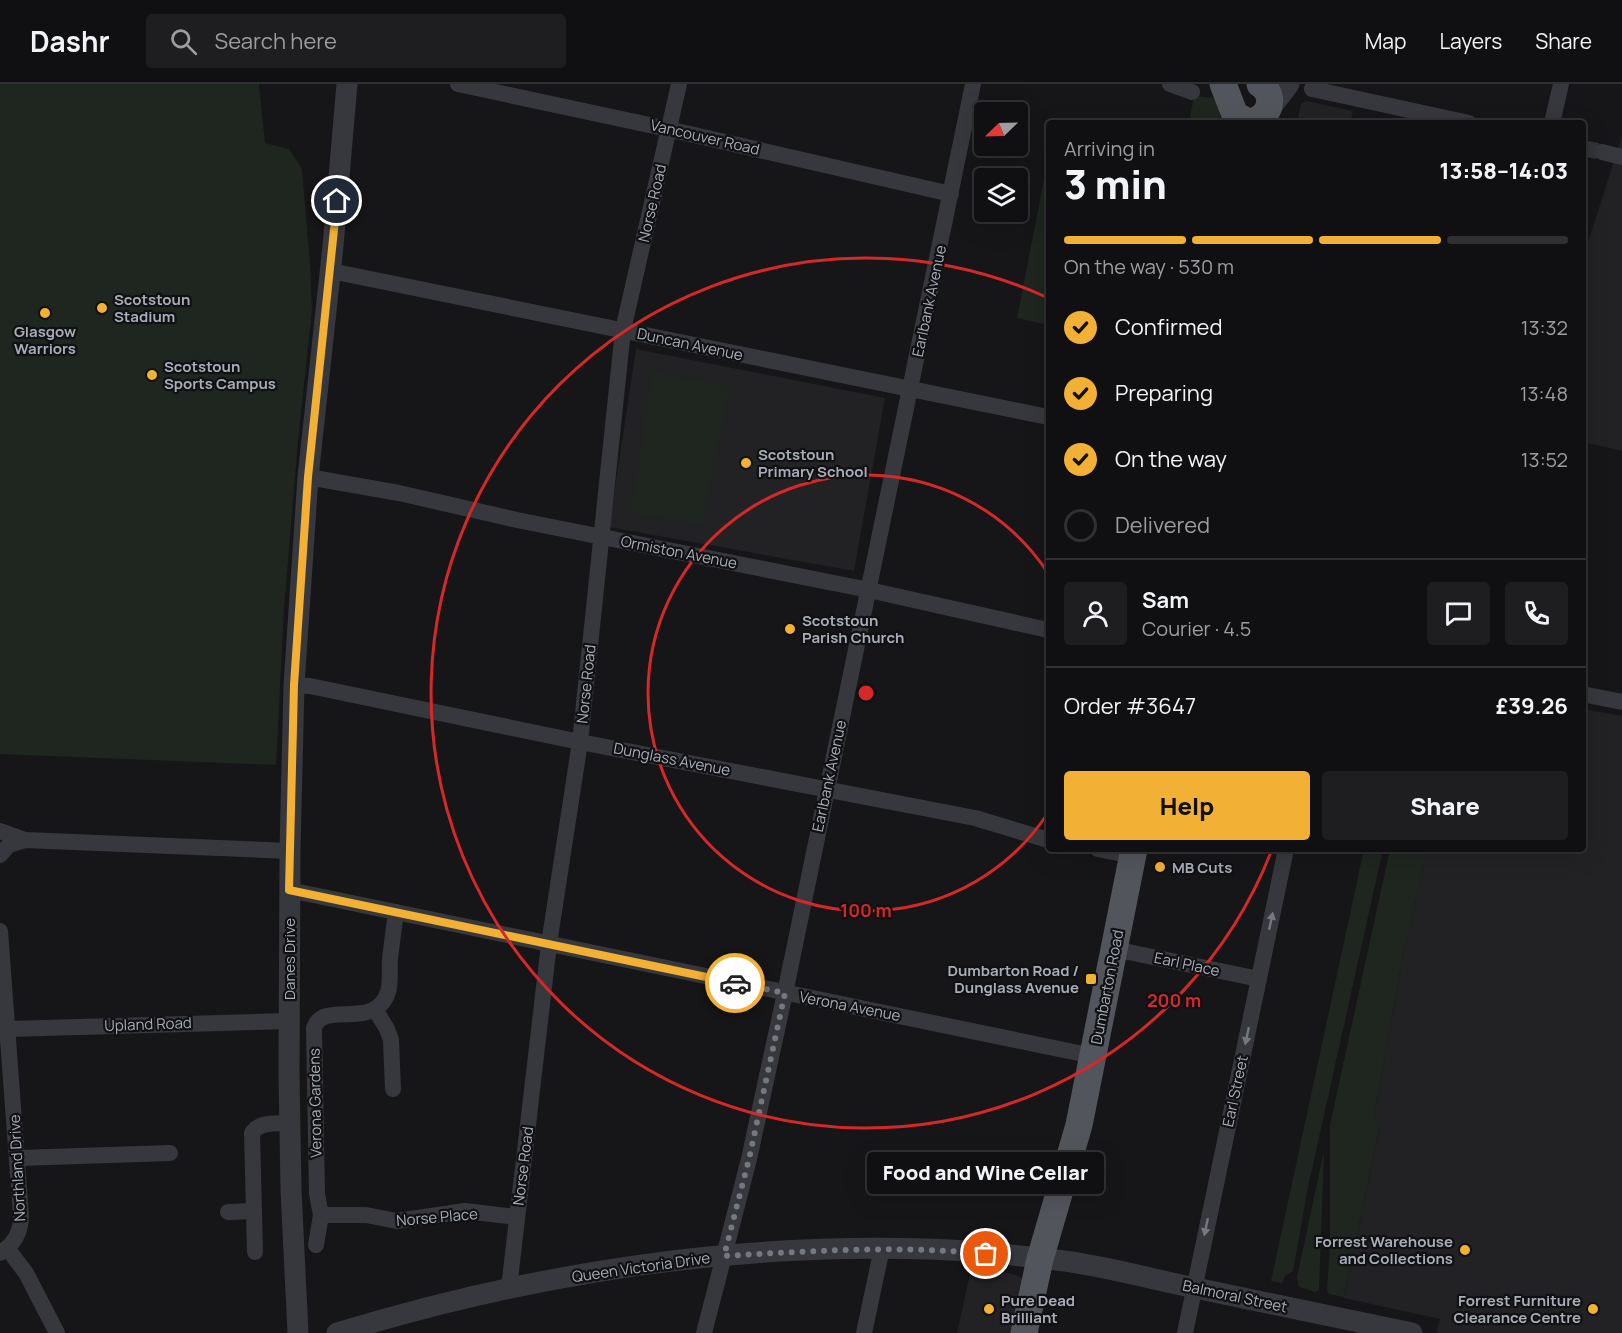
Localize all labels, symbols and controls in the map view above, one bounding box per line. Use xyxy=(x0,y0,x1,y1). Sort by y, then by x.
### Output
search box xyxy=(146,14,566,68)
text: Dashr xyxy=(30,22,110,60)
icon: search xyxy=(167,25,200,58)
text: Search here xyxy=(215,26,337,56)
text: Map xyxy=(1365,27,1406,55)
text: Layers xyxy=(1439,27,1502,55)
text: Share xyxy=(1535,27,1592,55)
north arrow xyxy=(974,102,1028,156)
map controls xyxy=(974,102,1028,222)
street label: Vancouver Road xyxy=(648,114,762,160)
text: Arriving in xyxy=(1064,135,1155,162)
text: 13:58–14:03 xyxy=(1439,156,1568,186)
text: 3 min xyxy=(1064,157,1167,211)
street label: Norse Road xyxy=(633,162,671,244)
button: layers xyxy=(974,168,1028,222)
pin xyxy=(311,175,362,226)
icon: home xyxy=(320,184,353,217)
street label: Earlbank Avenue xyxy=(907,243,951,359)
text: On the way · 530 m xyxy=(1064,253,1234,280)
place label: Scotstoun Stadium xyxy=(114,289,190,327)
marker: Scotstoun Stadium xyxy=(95,301,109,315)
marker: Glasgow Warriors xyxy=(38,306,52,320)
icon: check xyxy=(1064,311,1097,344)
text: Confirmed xyxy=(1115,312,1223,342)
text: 13:32 xyxy=(1521,314,1568,341)
place label: Glasgow Warriors xyxy=(14,321,76,359)
street label: Duncan Avenue xyxy=(635,323,745,366)
place label: Scotstoun Sports Campus xyxy=(164,356,276,394)
marker: Scotstoun Sports Campus xyxy=(145,368,159,382)
icon: check xyxy=(1064,377,1097,410)
text: Preparing xyxy=(1115,378,1213,408)
text: 13:48 xyxy=(1520,380,1568,407)
icon: check xyxy=(1064,443,1097,476)
place label: Scotstoun Primary School xyxy=(758,444,868,482)
text: On the way xyxy=(1115,444,1227,474)
text: 13:52 xyxy=(1521,446,1568,473)
marker: Scotstoun Primary School xyxy=(739,456,753,470)
text: Delivered xyxy=(1115,510,1210,540)
street label: Ormiston Avenue xyxy=(619,530,739,574)
button: person xyxy=(1064,582,1127,645)
button: chat xyxy=(1427,582,1490,645)
button: phone xyxy=(1505,582,1568,645)
text: Sam xyxy=(1142,585,1189,615)
place label: Scotstoun Parish Church xyxy=(802,610,904,648)
text: Courier · 4.5 xyxy=(1142,615,1251,642)
marker: Scotstoun Parish Church xyxy=(783,622,797,636)
street label: Norse Road xyxy=(571,643,601,725)
centre of rings xyxy=(856,683,876,703)
text: Order #3647 xyxy=(1064,691,1196,721)
text: £39.26 xyxy=(1496,691,1568,721)
street label: Earlbank Avenue xyxy=(807,718,851,834)
street label: Dunglass Avenue xyxy=(612,737,732,781)
button: Help xyxy=(1064,771,1310,840)
button: Share xyxy=(1322,771,1568,840)
place label: MB Cuts xyxy=(1172,857,1232,878)
marker: MB Cuts xyxy=(1153,860,1167,874)
text: 100 m xyxy=(840,898,892,922)
one-way arrow xyxy=(1267,912,1276,931)
street label: Danes Drive xyxy=(279,918,300,1000)
street label: Dumbarton Road xyxy=(1086,928,1128,1046)
street label: Earl Place xyxy=(1152,947,1222,981)
courier xyxy=(705,953,765,1013)
place label: Dumbarton Road / Dunglass Avenue xyxy=(947,960,1079,998)
icon: car xyxy=(719,967,752,1000)
marker: Dumbarton Road / Dunglass Avenue xyxy=(1084,972,1098,986)
street label: Verona Avenue xyxy=(798,986,903,1026)
text: 200 m xyxy=(1147,988,1201,1012)
street label: Upland Road xyxy=(104,1012,192,1036)
one-way arrow xyxy=(1242,1027,1251,1046)
street label: Verona Gardens xyxy=(304,1048,326,1158)
street label: Earl Street xyxy=(1217,1053,1253,1129)
street label: Northland Drive xyxy=(4,1114,30,1222)
street label: Norse Road xyxy=(508,1125,538,1207)
callout: Food and Wine Cellar xyxy=(868,1152,1104,1194)
text: Food and Wine Cellar xyxy=(883,1159,1088,1186)
street label: Norse Place xyxy=(395,1203,479,1231)
one-way arrow xyxy=(1201,1217,1210,1236)
pin xyxy=(960,1228,1011,1279)
place label: Forrest Warehouse and Collections xyxy=(1315,1231,1453,1269)
icon: bag xyxy=(969,1237,1002,1270)
marker: Forrest Warehouse and Collections xyxy=(1458,1243,1472,1257)
street label: Queen Victoria Drive xyxy=(570,1247,712,1287)
street label: Balmoral Street xyxy=(1181,1275,1289,1317)
place label: Pure Dead Brilliant xyxy=(1001,1290,1075,1328)
place label: Forrest Furniture Clearance Centre xyxy=(1453,1290,1581,1328)
marker: Pure Dead Brilliant xyxy=(982,1302,996,1316)
marker: Forrest Furniture Clearance Centre xyxy=(1586,1302,1600,1316)

